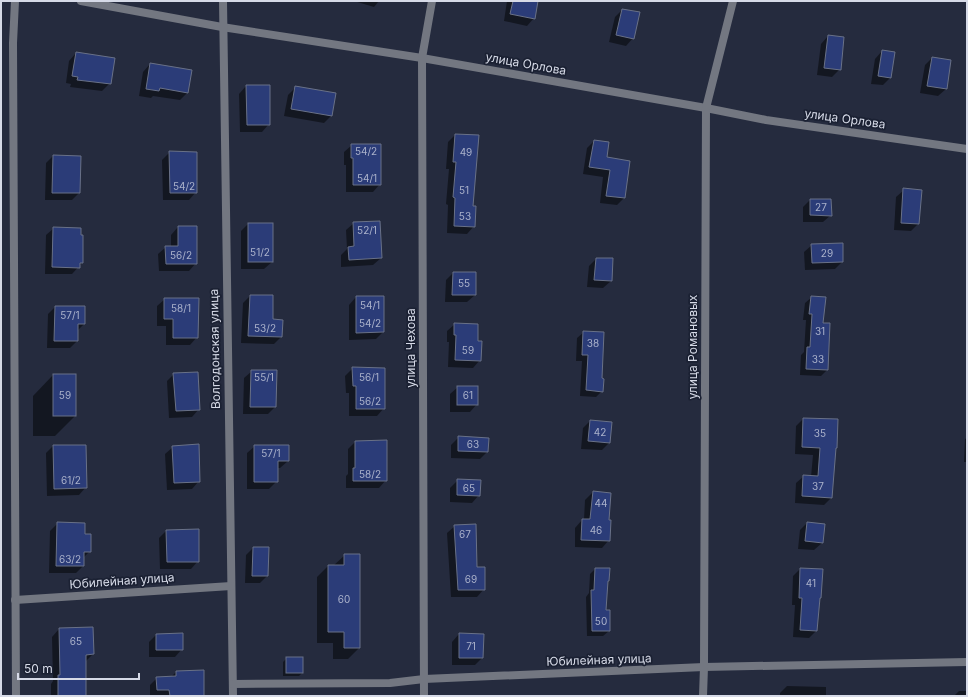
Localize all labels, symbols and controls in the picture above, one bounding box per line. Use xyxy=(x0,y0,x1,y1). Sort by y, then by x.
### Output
street label: улица Орлова xyxy=(485,49,568,78)
street label: улица Орлова xyxy=(804,105,887,132)
house number: 54/2 xyxy=(355,145,377,157)
house number: 49 xyxy=(460,146,472,158)
house number: 54/1 xyxy=(357,172,377,184)
house number: 54/2 xyxy=(173,180,195,192)
house number: 51 xyxy=(459,184,469,196)
house number: 27 xyxy=(815,201,827,213)
house number: 53 xyxy=(459,210,471,222)
house number: 52/1 xyxy=(357,224,377,236)
house number: 51/2 xyxy=(250,246,270,258)
house number: 29 xyxy=(821,247,833,259)
house number: 56/2 xyxy=(170,249,192,261)
house number: 55 xyxy=(458,277,470,289)
street label: Волгодонская улица xyxy=(206,289,223,409)
street label: улица Романовых xyxy=(685,294,700,399)
house number: 54/1 xyxy=(360,299,380,311)
house number: 58/1 xyxy=(171,302,191,314)
street label: улица Чехова xyxy=(403,308,418,388)
house number: 57/1 xyxy=(60,309,80,321)
house number: 54/2 xyxy=(359,317,381,329)
house number: 53/2 xyxy=(254,322,276,334)
house number: 31 xyxy=(815,325,825,337)
house number: 38 xyxy=(587,337,599,349)
house number: 59 xyxy=(462,344,474,356)
house number: 33 xyxy=(812,353,824,365)
house number: 55/1 xyxy=(254,371,274,383)
house number: 56/1 xyxy=(359,371,379,383)
house number: 59 xyxy=(59,389,71,401)
house number: 61 xyxy=(463,389,473,401)
house number: 56/2 xyxy=(359,395,381,407)
house number: 42 xyxy=(594,426,606,438)
house number: 35 xyxy=(814,427,826,439)
house number: 63 xyxy=(467,438,479,450)
house number: 57/1 xyxy=(261,447,281,459)
house number: 58/2 xyxy=(359,468,381,480)
house number: 61/2 xyxy=(61,474,81,486)
house number: 37 xyxy=(812,480,824,492)
house number: 65 xyxy=(463,482,475,494)
house number: 44 xyxy=(595,497,607,509)
house number: 46 xyxy=(590,524,602,536)
house number: 67 xyxy=(459,528,471,540)
house number: 63/2 xyxy=(59,553,81,565)
street label: Юбилейная улица xyxy=(69,569,175,592)
house number: 69 xyxy=(465,573,477,585)
house number: 41 xyxy=(806,577,816,589)
house number: 60 xyxy=(338,593,350,605)
house number: 50 xyxy=(595,615,607,627)
house number: 65 xyxy=(70,635,82,647)
house number: 71 xyxy=(466,640,476,652)
street label: Юбилейная улица xyxy=(546,650,652,669)
scale bar xyxy=(18,655,139,681)
text: 50 m xyxy=(24,661,53,676)

